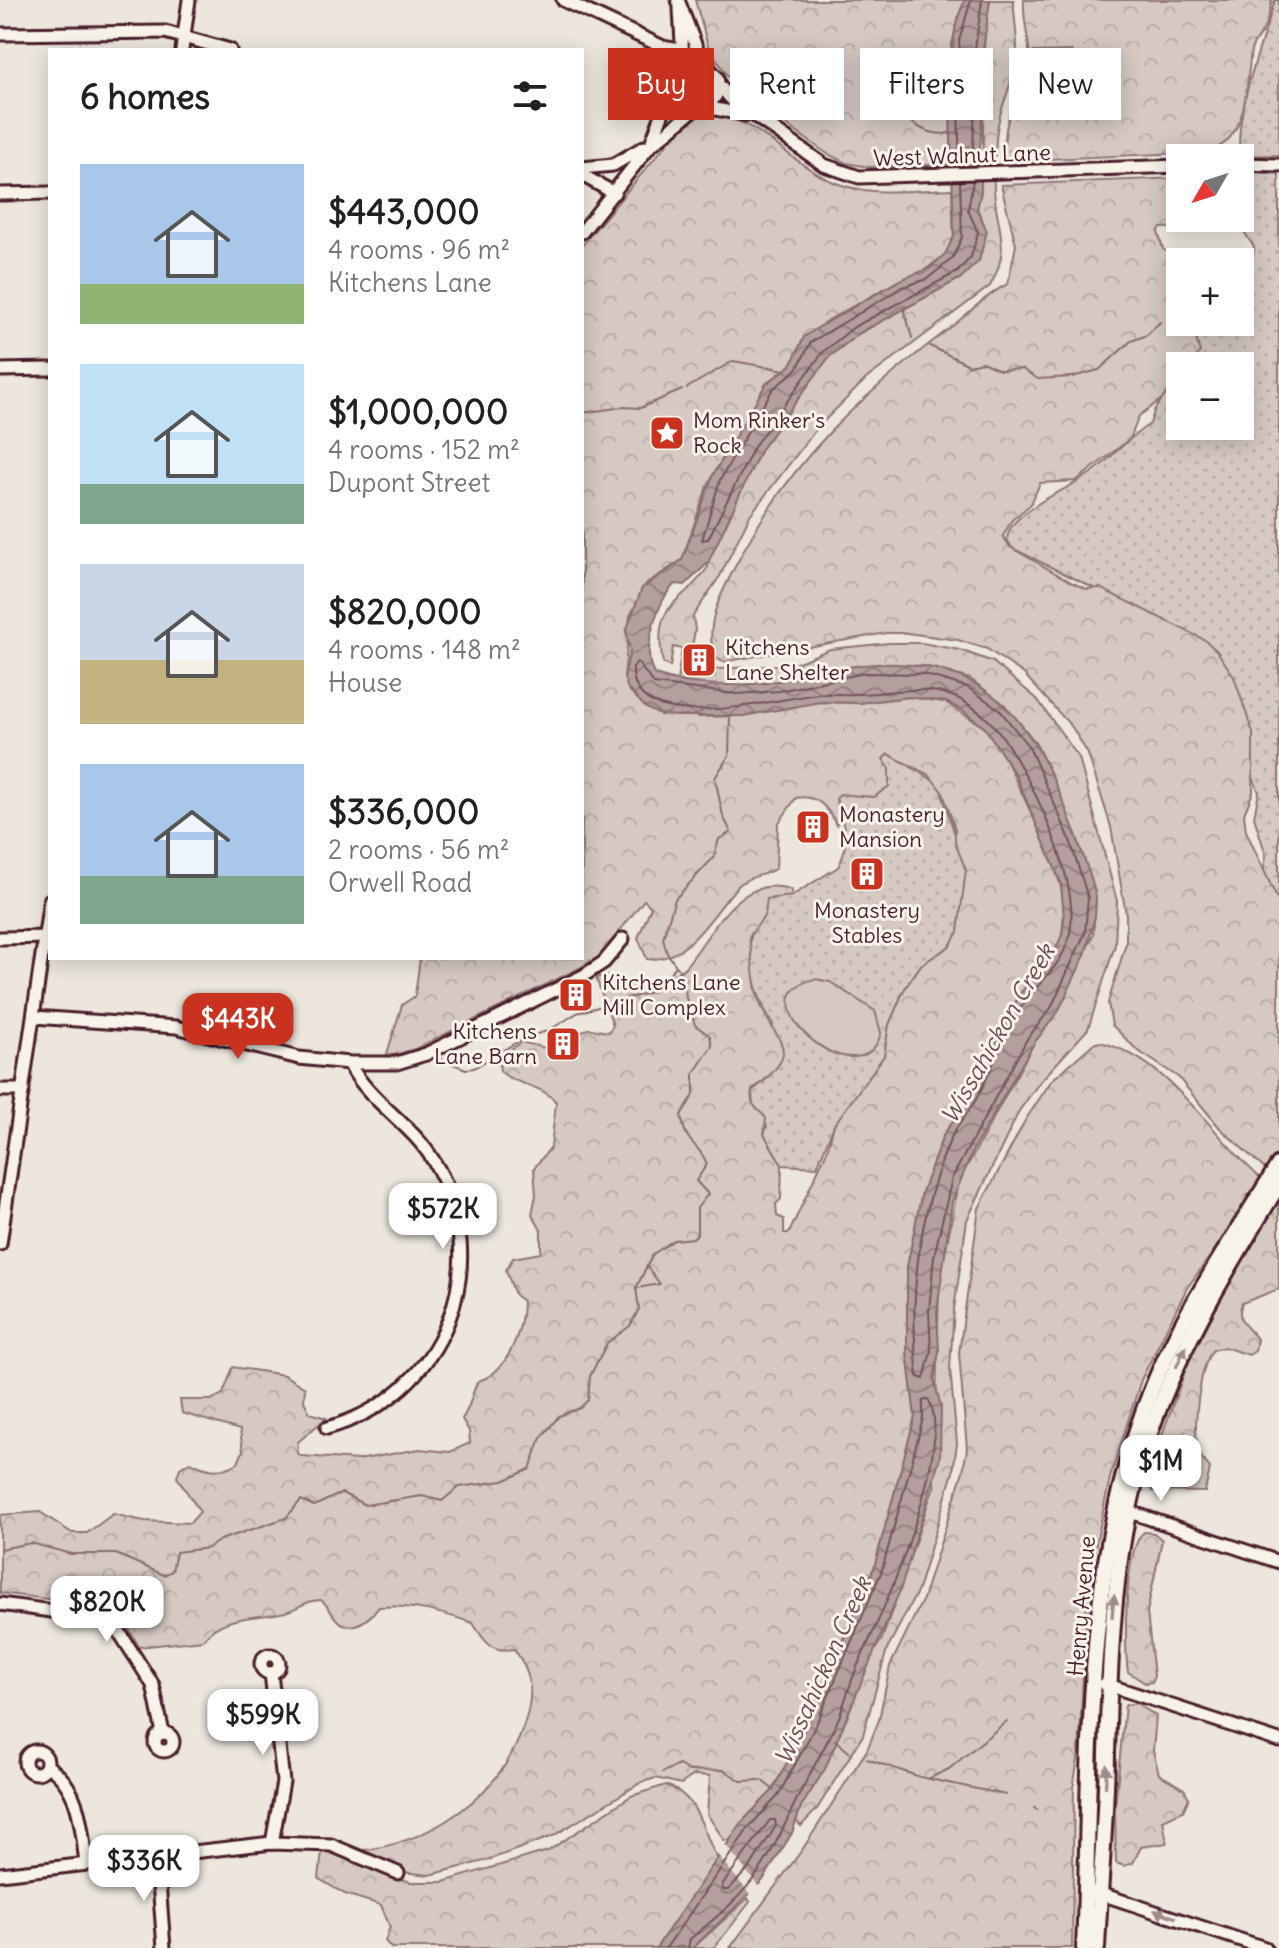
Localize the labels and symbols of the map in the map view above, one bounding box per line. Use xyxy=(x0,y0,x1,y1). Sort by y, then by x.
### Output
street label: West Walnut Lane xyxy=(873,138,1051,172)
north arrow xyxy=(1166,144,1254,232)
place label: Mom Rinker's Rock xyxy=(693,406,825,459)
place icon: Mom Rinker's Rock xyxy=(648,414,686,452)
place label: Kitchens Lane Shelter xyxy=(725,633,849,686)
building icon: Kitchens Lane Shelter xyxy=(680,641,718,679)
place label: Monastery Mansion xyxy=(839,800,945,853)
building icon: Monastery Mansion xyxy=(794,808,832,846)
building icon: Monastery Stables xyxy=(848,855,886,893)
place label: Monastery Stables xyxy=(814,896,920,949)
water label: Wissahickon Creek xyxy=(934,937,1062,1129)
place label: Kitchens Lane Mill Complex xyxy=(602,968,741,1021)
building icon: Kitchens Lane Mill Complex xyxy=(557,976,595,1014)
pin: $443K xyxy=(182,993,294,1061)
place label: Kitchens Lane Barn xyxy=(434,1017,537,1070)
building icon: Kitchens Lane Barn xyxy=(544,1025,582,1063)
pin: $572K xyxy=(387,1183,499,1251)
one-way arrow xyxy=(1174,1345,1188,1369)
pin: $1M xyxy=(1122,1435,1200,1503)
street label: Henry Avenue xyxy=(1061,1535,1101,1677)
water label: Wissahickon Creek xyxy=(767,1571,878,1769)
pin: $820K xyxy=(51,1576,163,1644)
one-way arrow xyxy=(1107,1593,1120,1618)
pin: $599K xyxy=(207,1689,319,1757)
one-way arrow xyxy=(1100,1763,1113,1788)
pin: $336K xyxy=(88,1835,200,1903)
one-way arrow xyxy=(1153,1907,1177,1919)

